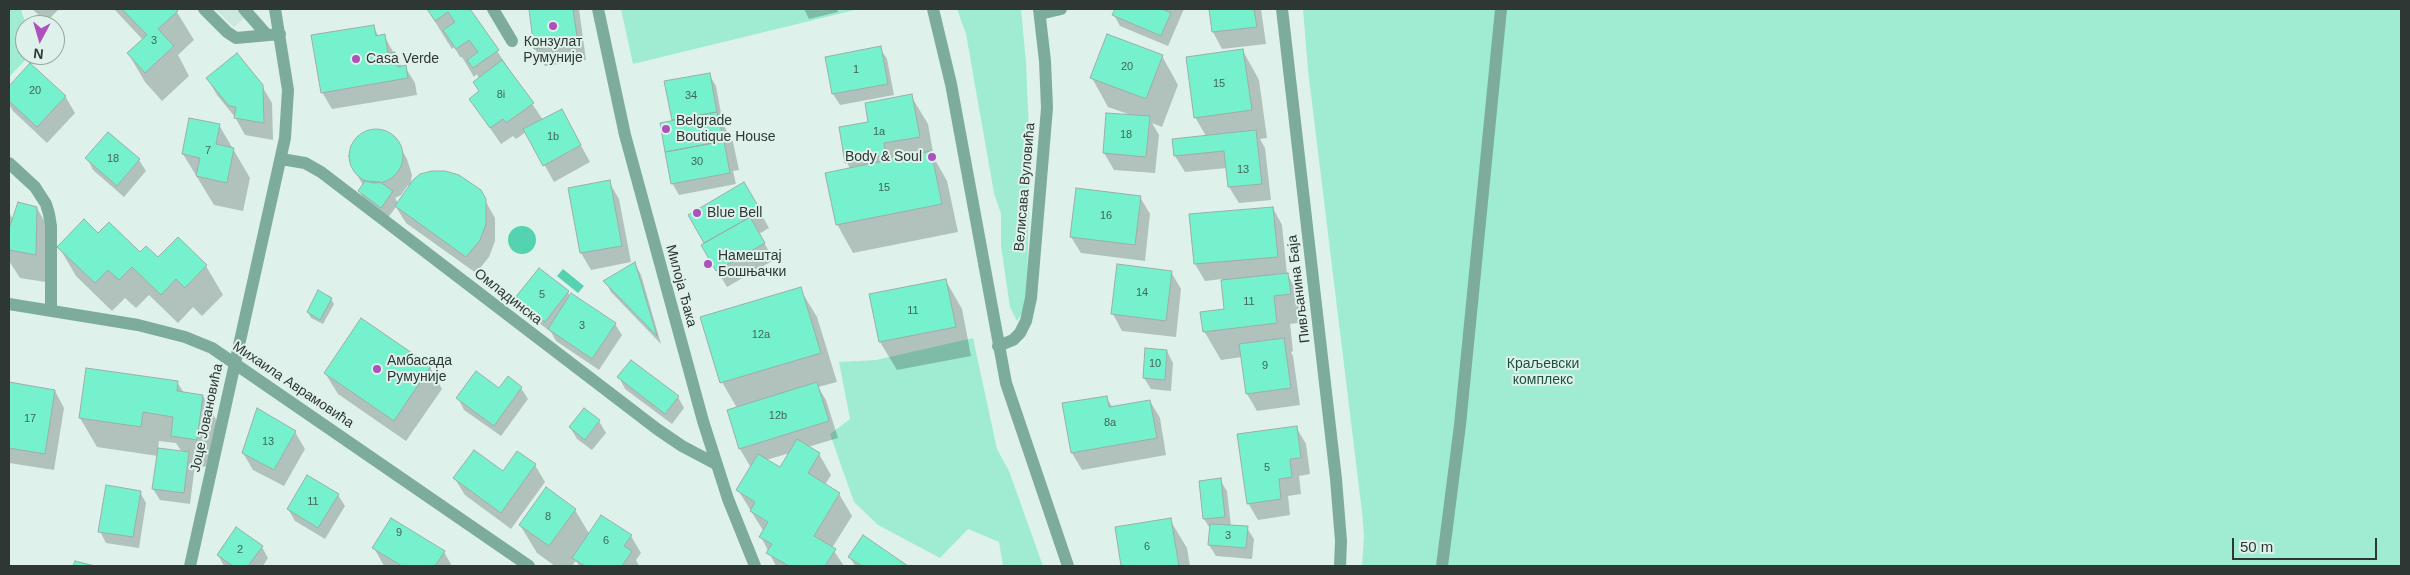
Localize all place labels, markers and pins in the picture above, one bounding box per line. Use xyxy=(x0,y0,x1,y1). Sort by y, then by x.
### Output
marker: Конзулат Румуније xyxy=(547,20,559,32)
place label: Конзулат Румуније xyxy=(523,34,583,66)
place label: Casa Verde xyxy=(366,51,439,67)
marker: Casa Verde xyxy=(350,53,362,65)
place label: Belgrade Boutique House xyxy=(676,113,776,146)
marker: Belgrade Boutique House xyxy=(660,123,672,135)
place label: Body & Soul xyxy=(845,149,922,165)
marker: Body & Soul xyxy=(926,151,938,163)
place label: Blue Bell xyxy=(707,205,762,221)
marker: Blue Bell xyxy=(691,207,703,219)
place label: Намештај Бошњачки xyxy=(718,248,786,280)
marker: Намештај Бошњачки xyxy=(702,258,714,270)
place label: Амбасада Румуније xyxy=(387,353,452,386)
marker: Амбасада Румуније xyxy=(371,363,383,375)

